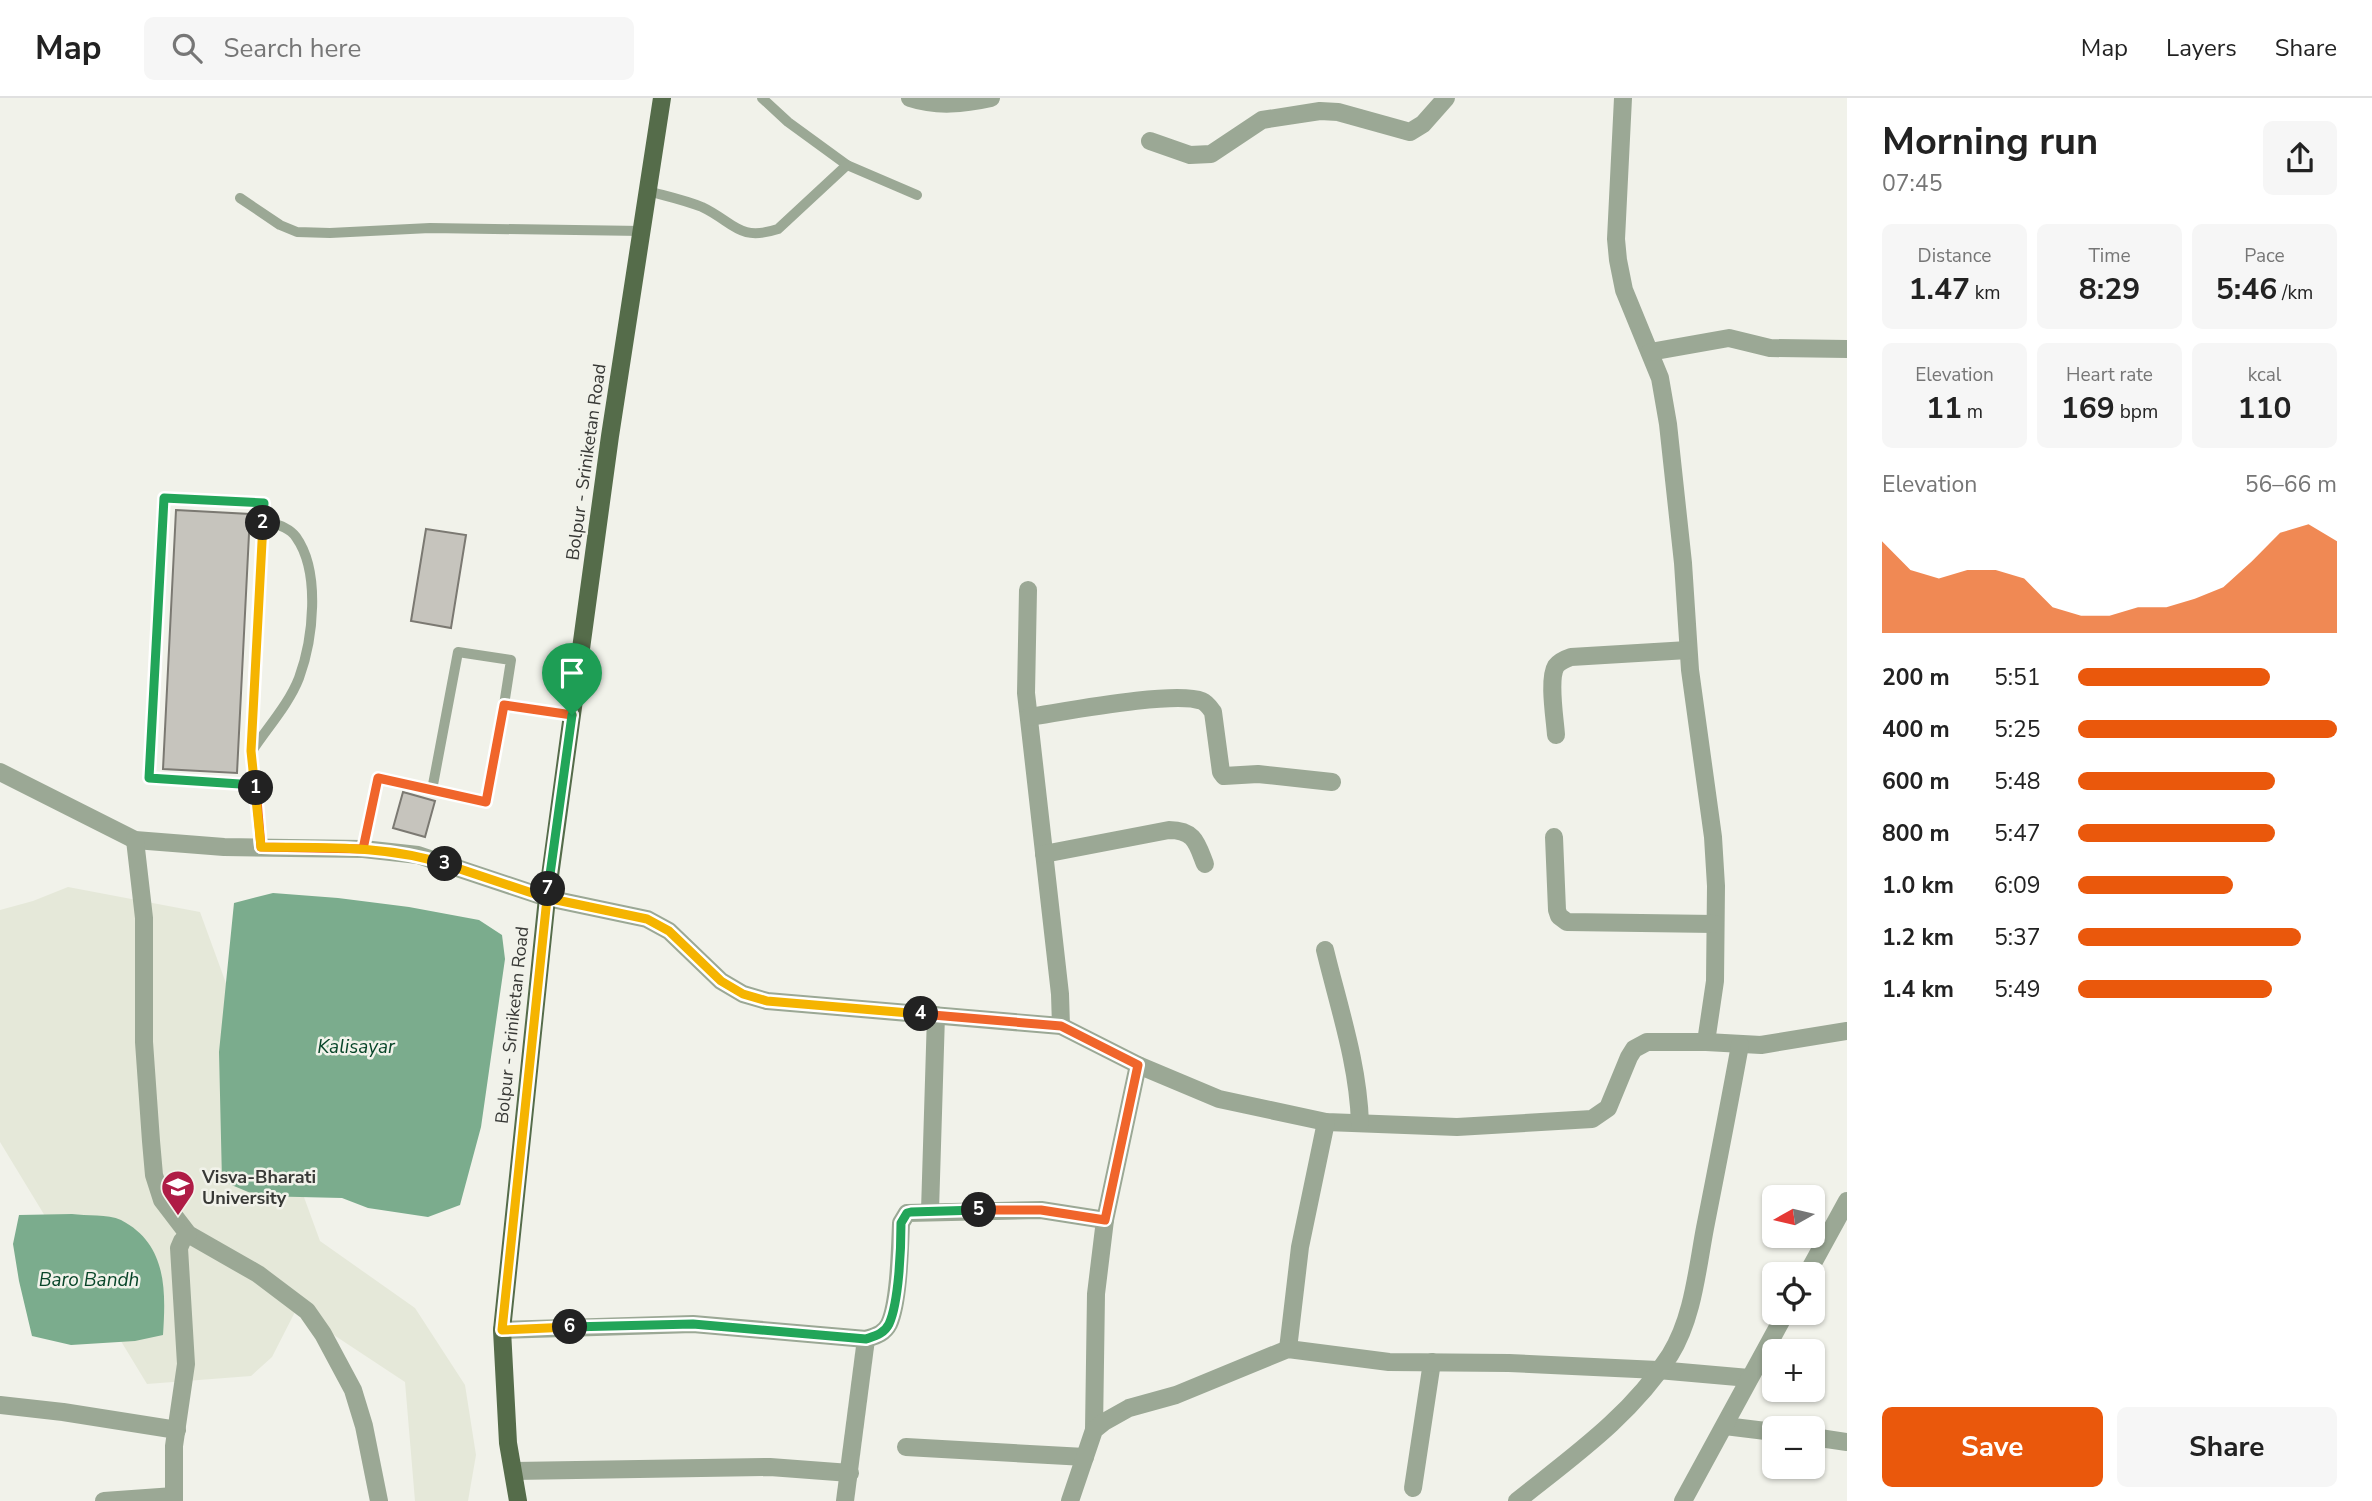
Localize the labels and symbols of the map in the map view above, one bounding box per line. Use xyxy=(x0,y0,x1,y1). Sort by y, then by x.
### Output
street label: Bolpur - Sriniketan Road xyxy=(560,362,612,562)
pin: 2 xyxy=(246,506,280,540)
pin xyxy=(542,643,602,715)
pin: 1 xyxy=(238,770,274,806)
pin: 3 xyxy=(428,846,462,882)
pin: 7 xyxy=(530,872,566,906)
street label: Bolpur - Sriniketan Road xyxy=(490,925,534,1125)
pin: 4 xyxy=(904,996,939,1032)
water label: Kalisayar xyxy=(317,1034,396,1060)
place label: Visva-Bharati University xyxy=(201,1165,316,1210)
school or university icon: Visva-Bharati University xyxy=(159,1168,197,1217)
north arrow xyxy=(1762,1185,1825,1248)
pin: 5 xyxy=(962,1192,996,1228)
water label: Baro Bandh xyxy=(39,1267,139,1293)
pin: 6 xyxy=(552,1310,588,1344)

